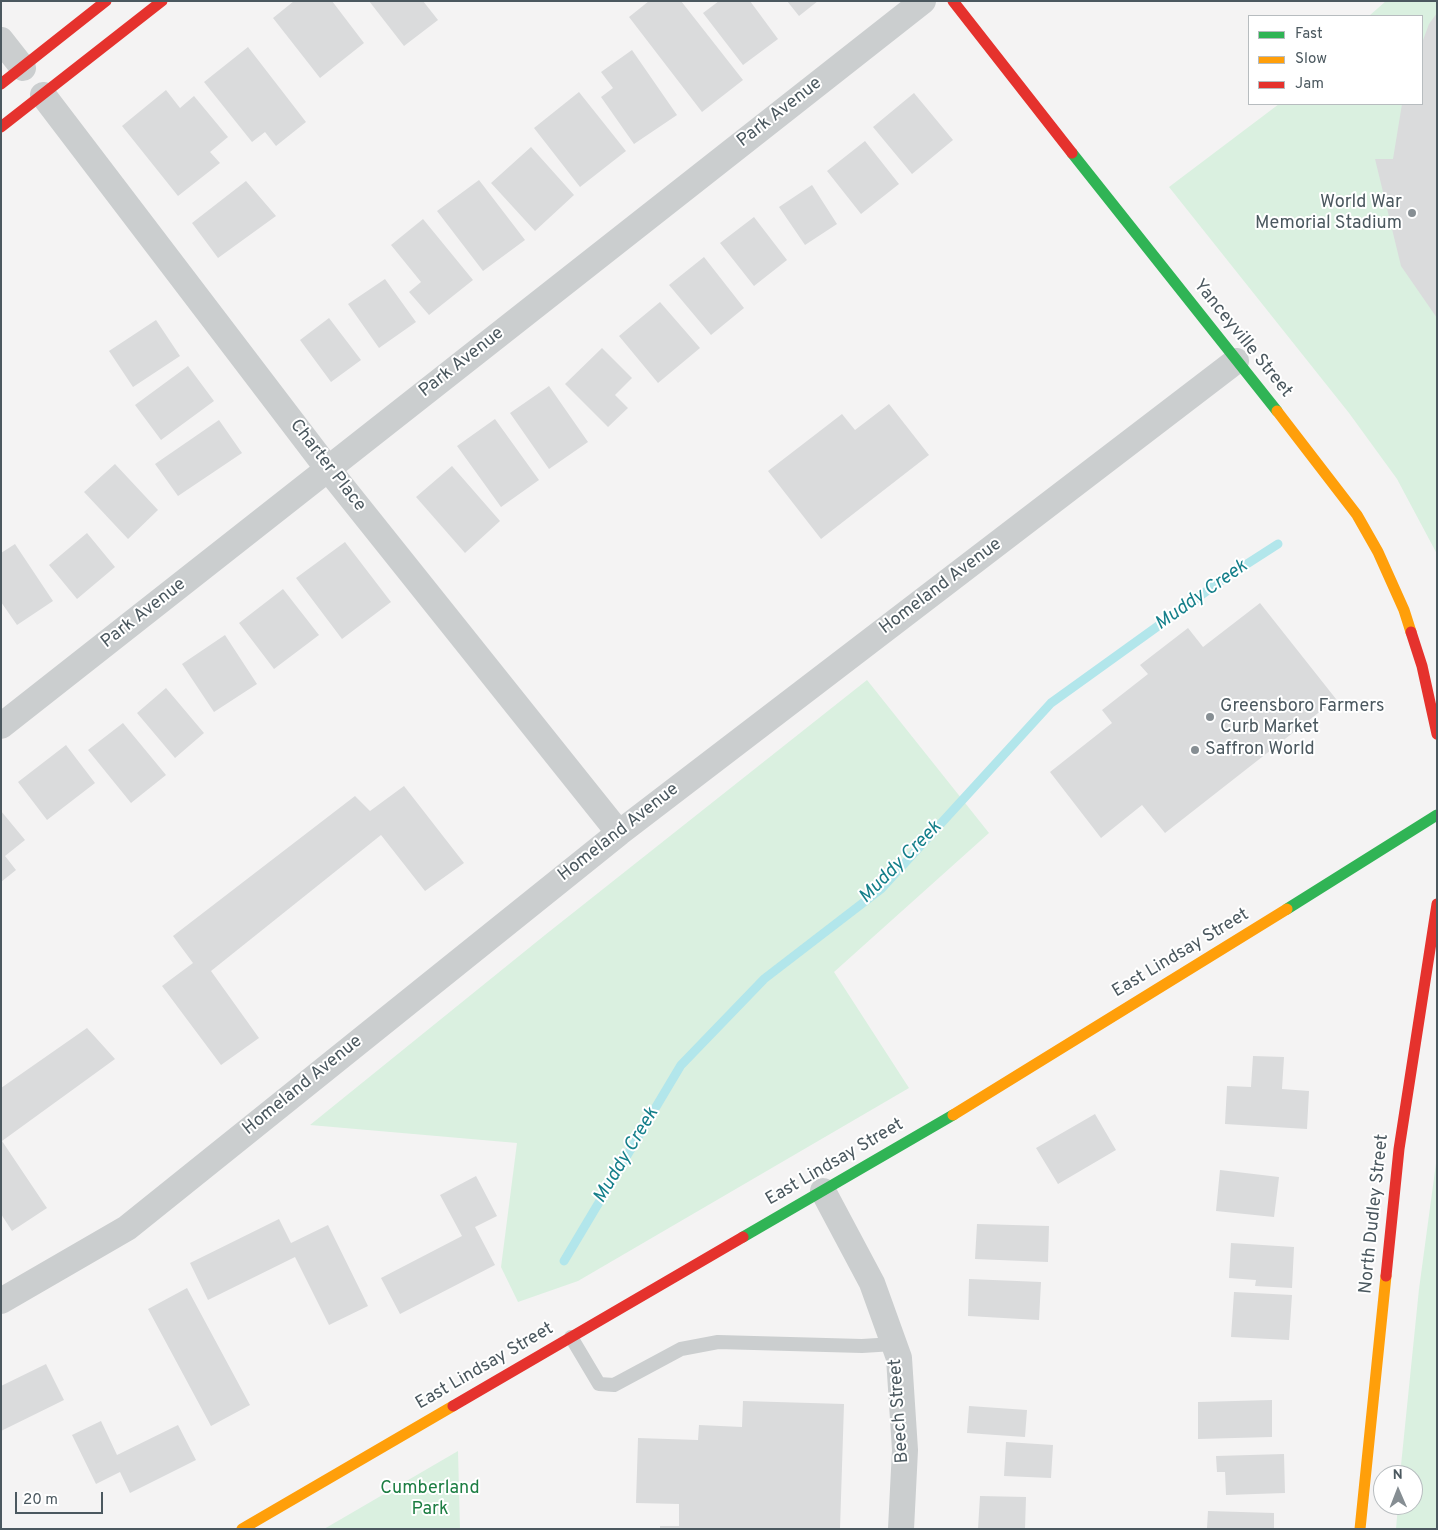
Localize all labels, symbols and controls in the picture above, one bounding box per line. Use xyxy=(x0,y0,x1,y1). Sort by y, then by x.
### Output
legend xyxy=(1248,15,1423,105)
text: Fast xyxy=(1295,25,1323,44)
text: Slow xyxy=(1295,50,1327,69)
street label: Park Avenue xyxy=(733,73,827,153)
text: Jam xyxy=(1295,75,1324,94)
place label: World War Memorial Stadium xyxy=(1255,192,1402,234)
marker: World War Memorial Stadium xyxy=(1406,207,1418,219)
street label: Yanceyville Street xyxy=(1188,276,1296,402)
street label: Park Avenue xyxy=(415,323,509,403)
street label: Charter Place xyxy=(284,416,370,516)
street label: Homeland Avenue xyxy=(876,534,1006,640)
water label: Muddy Creek xyxy=(1151,556,1253,636)
street label: Park Avenue xyxy=(97,574,191,654)
place label: Greensboro Farmers Curb Market xyxy=(1220,696,1385,739)
marker: Greensboro Farmers Curb Market xyxy=(1204,711,1216,723)
place label: Saffron World xyxy=(1205,739,1315,761)
marker: Saffron World xyxy=(1189,744,1201,756)
street label: Homeland Avenue xyxy=(554,779,684,887)
water label: Muddy Creek xyxy=(855,817,947,909)
street label: East Lindsay Street xyxy=(1109,905,1253,1003)
street label: Homeland Avenue xyxy=(239,1031,367,1141)
water label: Muddy Creek xyxy=(590,1104,664,1208)
street label: East Lindsay Street xyxy=(762,1115,908,1211)
street label: North Dudley Street xyxy=(1356,1133,1394,1295)
street label: East Lindsay Street xyxy=(412,1319,558,1415)
street label: Beech Street xyxy=(886,1358,914,1464)
north arrow xyxy=(1373,1465,1423,1515)
text: N xyxy=(1393,1467,1403,1484)
park label: Cumberland Park xyxy=(380,1478,480,1520)
scale bar xyxy=(18,1482,105,1514)
text: 20 m xyxy=(23,1491,58,1510)

